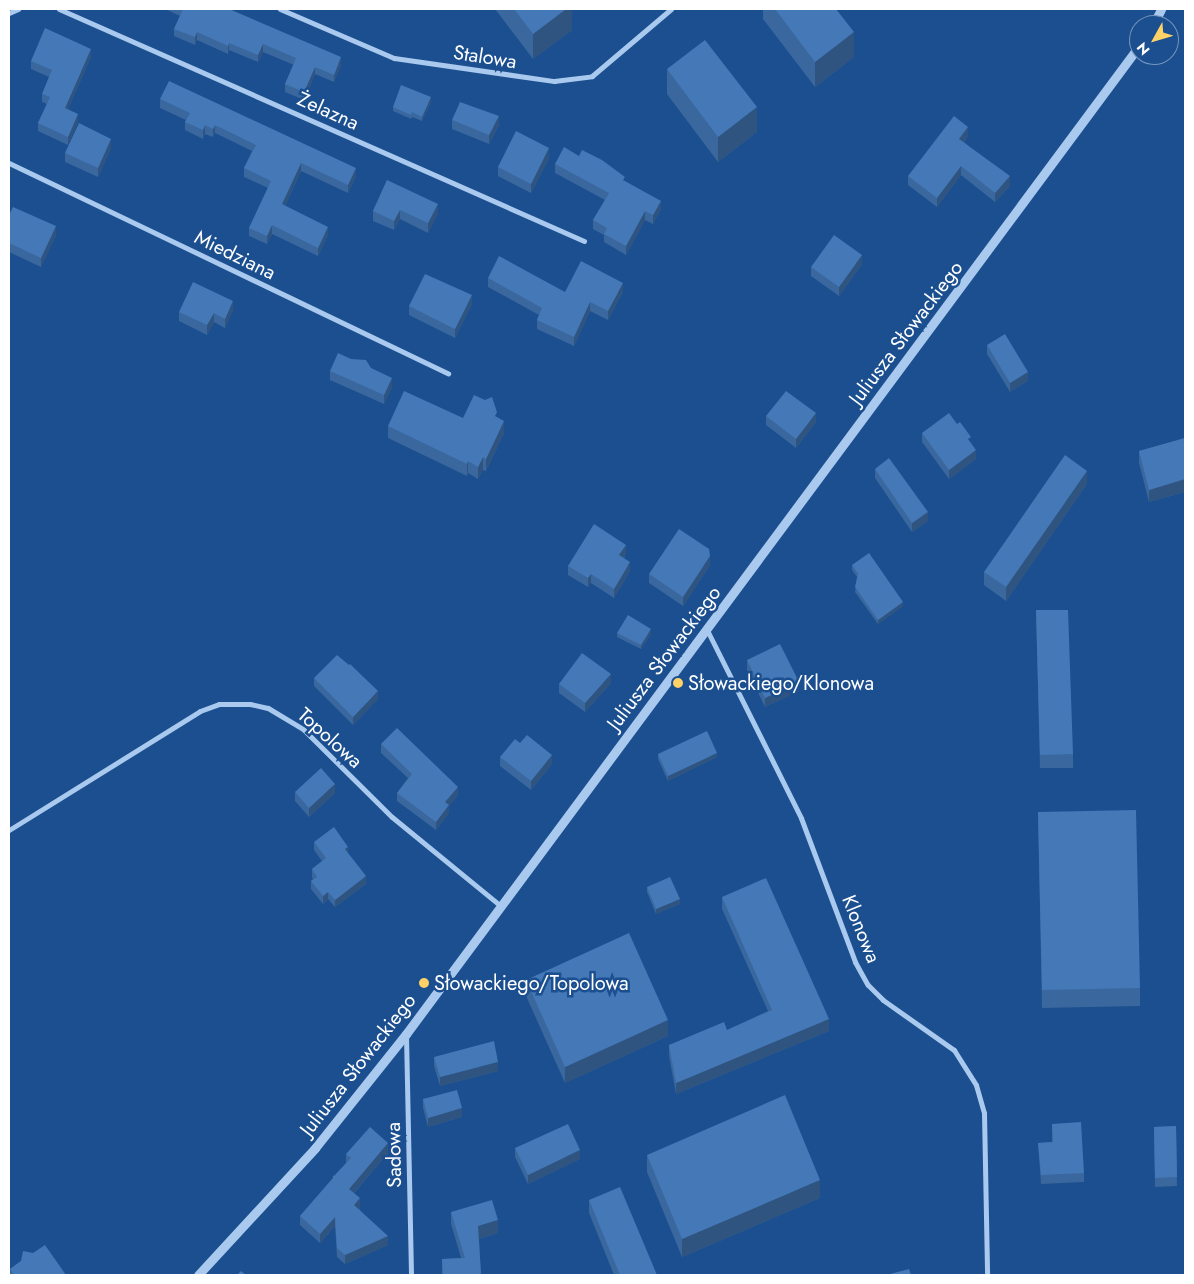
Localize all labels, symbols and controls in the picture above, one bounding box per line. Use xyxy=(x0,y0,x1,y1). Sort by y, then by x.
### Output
north arrow xyxy=(1129,15,1179,65)
text: N xyxy=(1132,38,1154,59)
street label: Stalowa xyxy=(452,40,518,74)
street label: Żelazna xyxy=(294,87,362,135)
street label: Miedziana xyxy=(191,225,279,285)
street label: Juliusza Słowackiego xyxy=(844,256,968,410)
street label: Juliusza Słowackiego xyxy=(602,581,726,735)
place label: Słowackiego/Klonowa xyxy=(688,671,874,695)
marker: Słowackiego/Klonowa xyxy=(672,677,684,689)
street label: Topolowa xyxy=(293,703,367,773)
street label: Klonowa xyxy=(837,892,885,966)
place label: Słowackiego/Topolowa xyxy=(434,971,629,995)
marker: Słowackiego/Topolowa xyxy=(418,977,430,989)
street label: Juliusza Słowackiego xyxy=(295,989,421,1141)
street label: Sadowa xyxy=(381,1122,407,1188)

